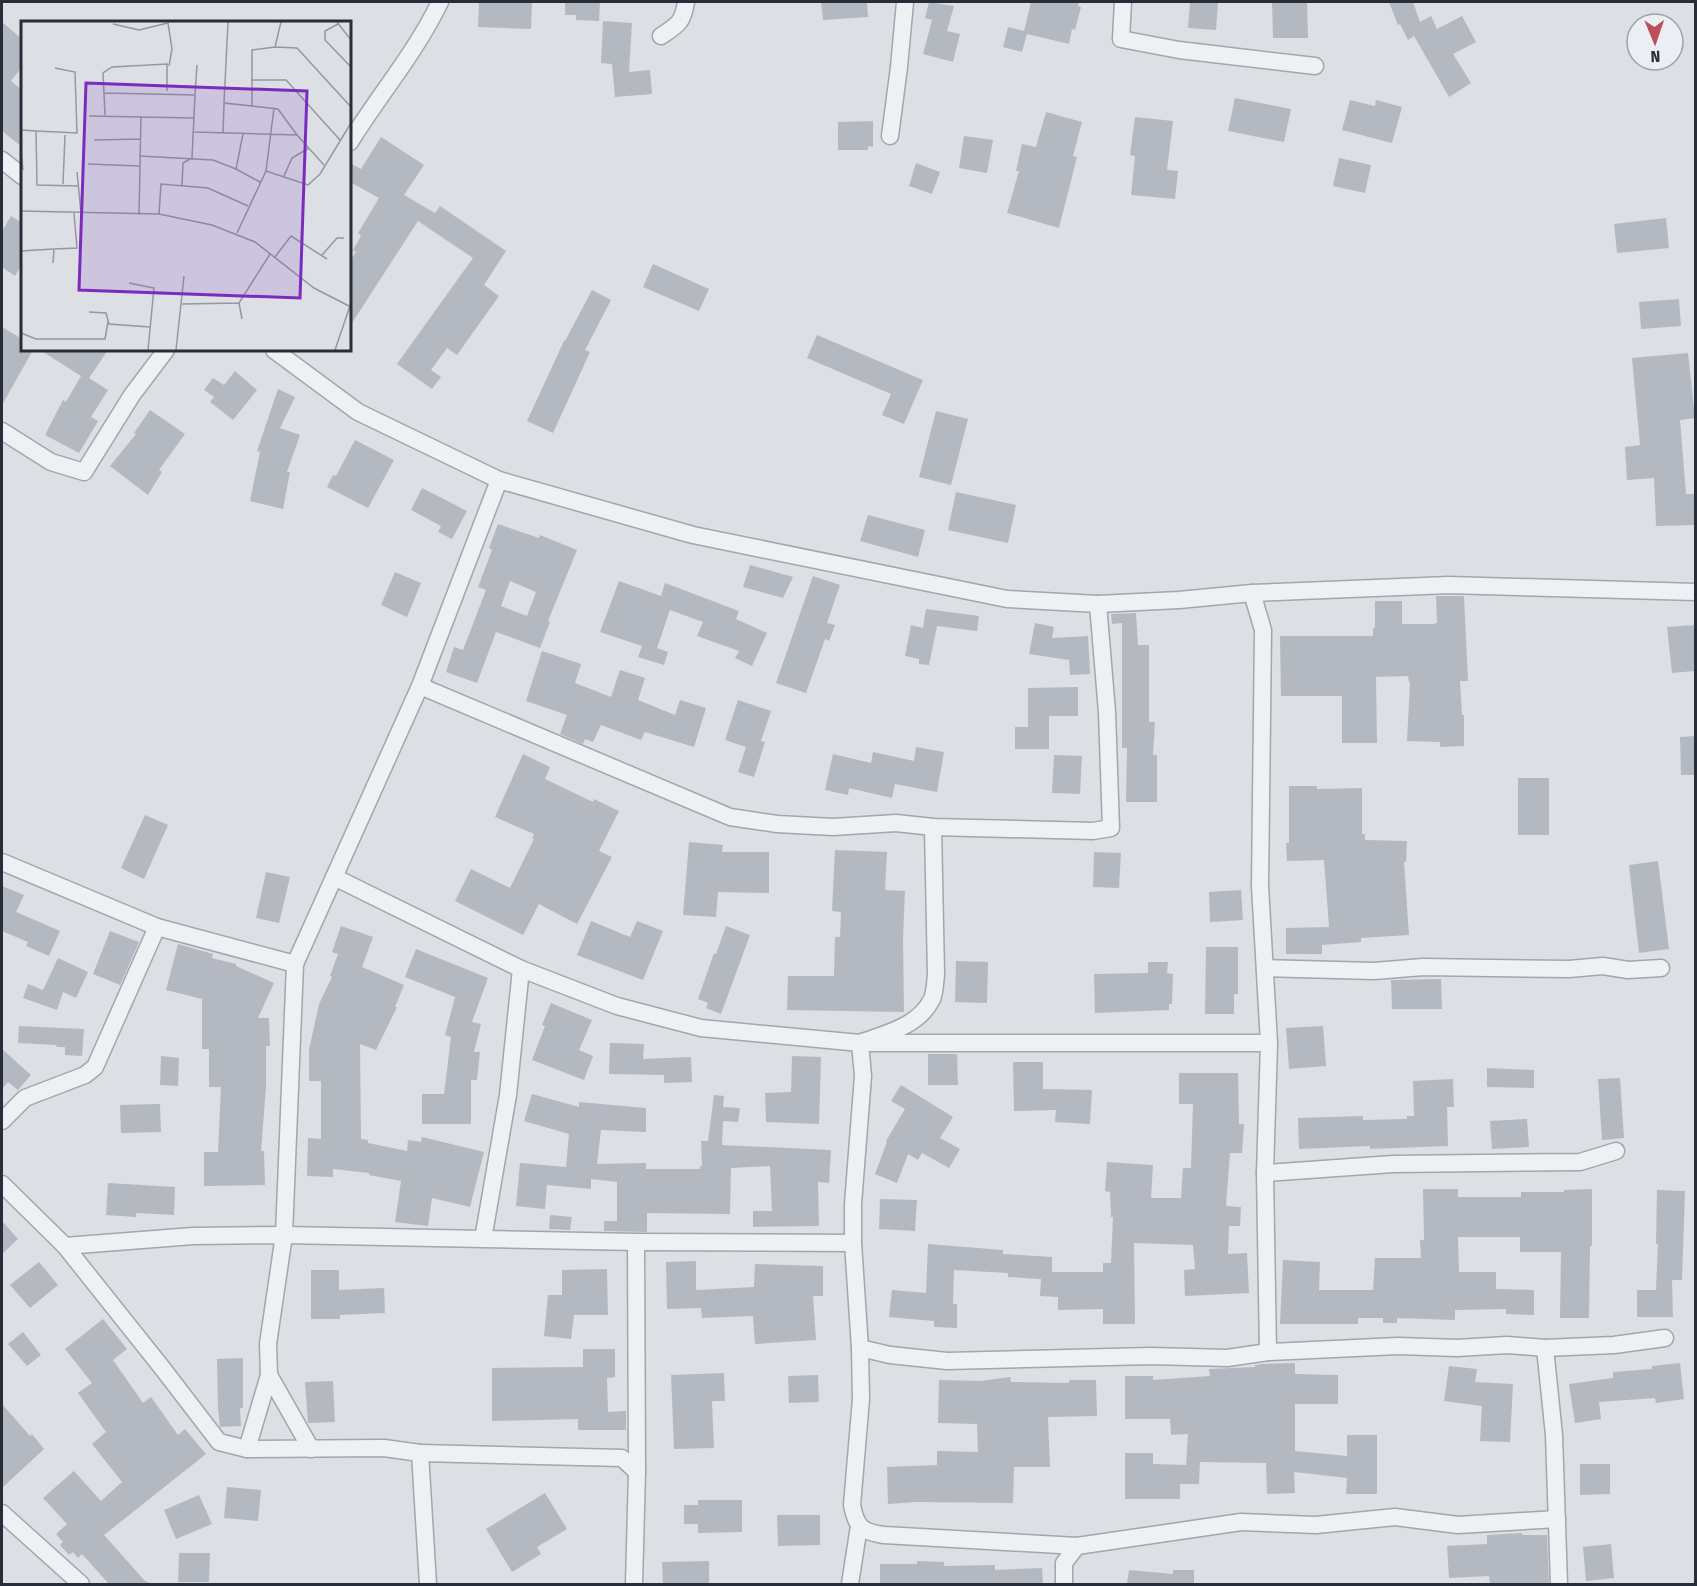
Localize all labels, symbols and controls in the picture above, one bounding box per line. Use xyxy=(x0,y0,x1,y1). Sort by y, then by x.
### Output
north arrow xyxy=(1625,12,1685,72)
inset map xyxy=(21,21,351,351)
text: N xyxy=(1650,47,1661,66)

